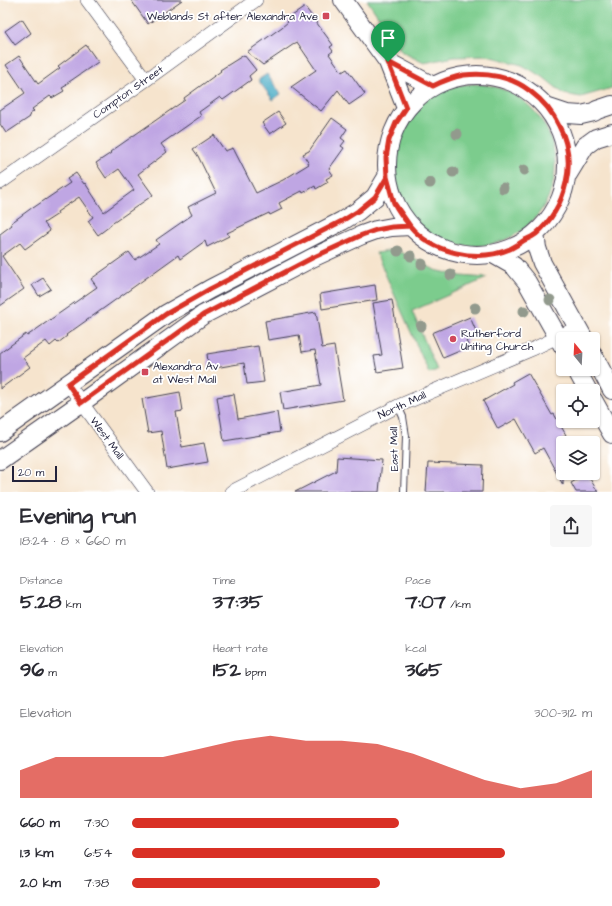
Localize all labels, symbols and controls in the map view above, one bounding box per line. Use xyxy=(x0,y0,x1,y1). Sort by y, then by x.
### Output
place label: Weblands St after Alexandra Ave xyxy=(147,9,318,24)
marker: Weblands St after Alexandra Ave xyxy=(321,11,331,21)
pin xyxy=(371,21,405,62)
icon: arrive xyxy=(377,27,399,49)
street label: Compton Street xyxy=(90,62,167,122)
place label: Rutherford Uniting Church xyxy=(461,326,534,355)
north arrow xyxy=(556,332,600,376)
map controls xyxy=(556,332,600,480)
marker: Rutherford Uniting Church xyxy=(448,334,458,344)
place label: Alexandra Av at West Mall xyxy=(153,359,219,387)
marker: Alexandra Av at West Mall xyxy=(140,367,150,377)
button: locate xyxy=(556,384,600,428)
street label: North Mall xyxy=(375,387,429,423)
street label: West Mall xyxy=(87,414,128,462)
street label: East Mall xyxy=(386,426,402,471)
button: layers xyxy=(556,436,600,480)
scale bar xyxy=(12,464,57,483)
text: 20 m xyxy=(18,465,44,480)
text: Evening run xyxy=(20,501,136,532)
button: share xyxy=(550,505,592,547)
text: 18:24 · 8 × 660 m xyxy=(20,532,126,550)
text: Distance xyxy=(20,573,63,588)
text: Time xyxy=(213,573,236,588)
text: Pace xyxy=(405,573,431,588)
text: 5.28 xyxy=(20,588,61,616)
text: 37:35 xyxy=(213,588,263,616)
text: 7:07 xyxy=(405,588,446,616)
text: km xyxy=(61,597,81,612)
text: /km xyxy=(446,597,471,612)
text: Elevation xyxy=(20,641,63,656)
text: Heart rate xyxy=(213,641,268,656)
text: kcal xyxy=(405,641,426,656)
text: 96 xyxy=(20,656,44,684)
text: 152 xyxy=(213,656,241,684)
text: 365 xyxy=(405,656,442,684)
text: m xyxy=(44,665,57,680)
text: bpm xyxy=(241,665,266,680)
text: Elevation xyxy=(20,704,71,722)
text: 300–312 m xyxy=(534,704,592,722)
text: 660 m xyxy=(20,814,60,832)
text: 7:30 xyxy=(84,814,109,832)
text: 1.3 km xyxy=(20,844,53,862)
text: 6:54 xyxy=(84,844,112,862)
text: 2.0 km xyxy=(20,874,61,892)
text: 7:38 xyxy=(84,874,109,892)

